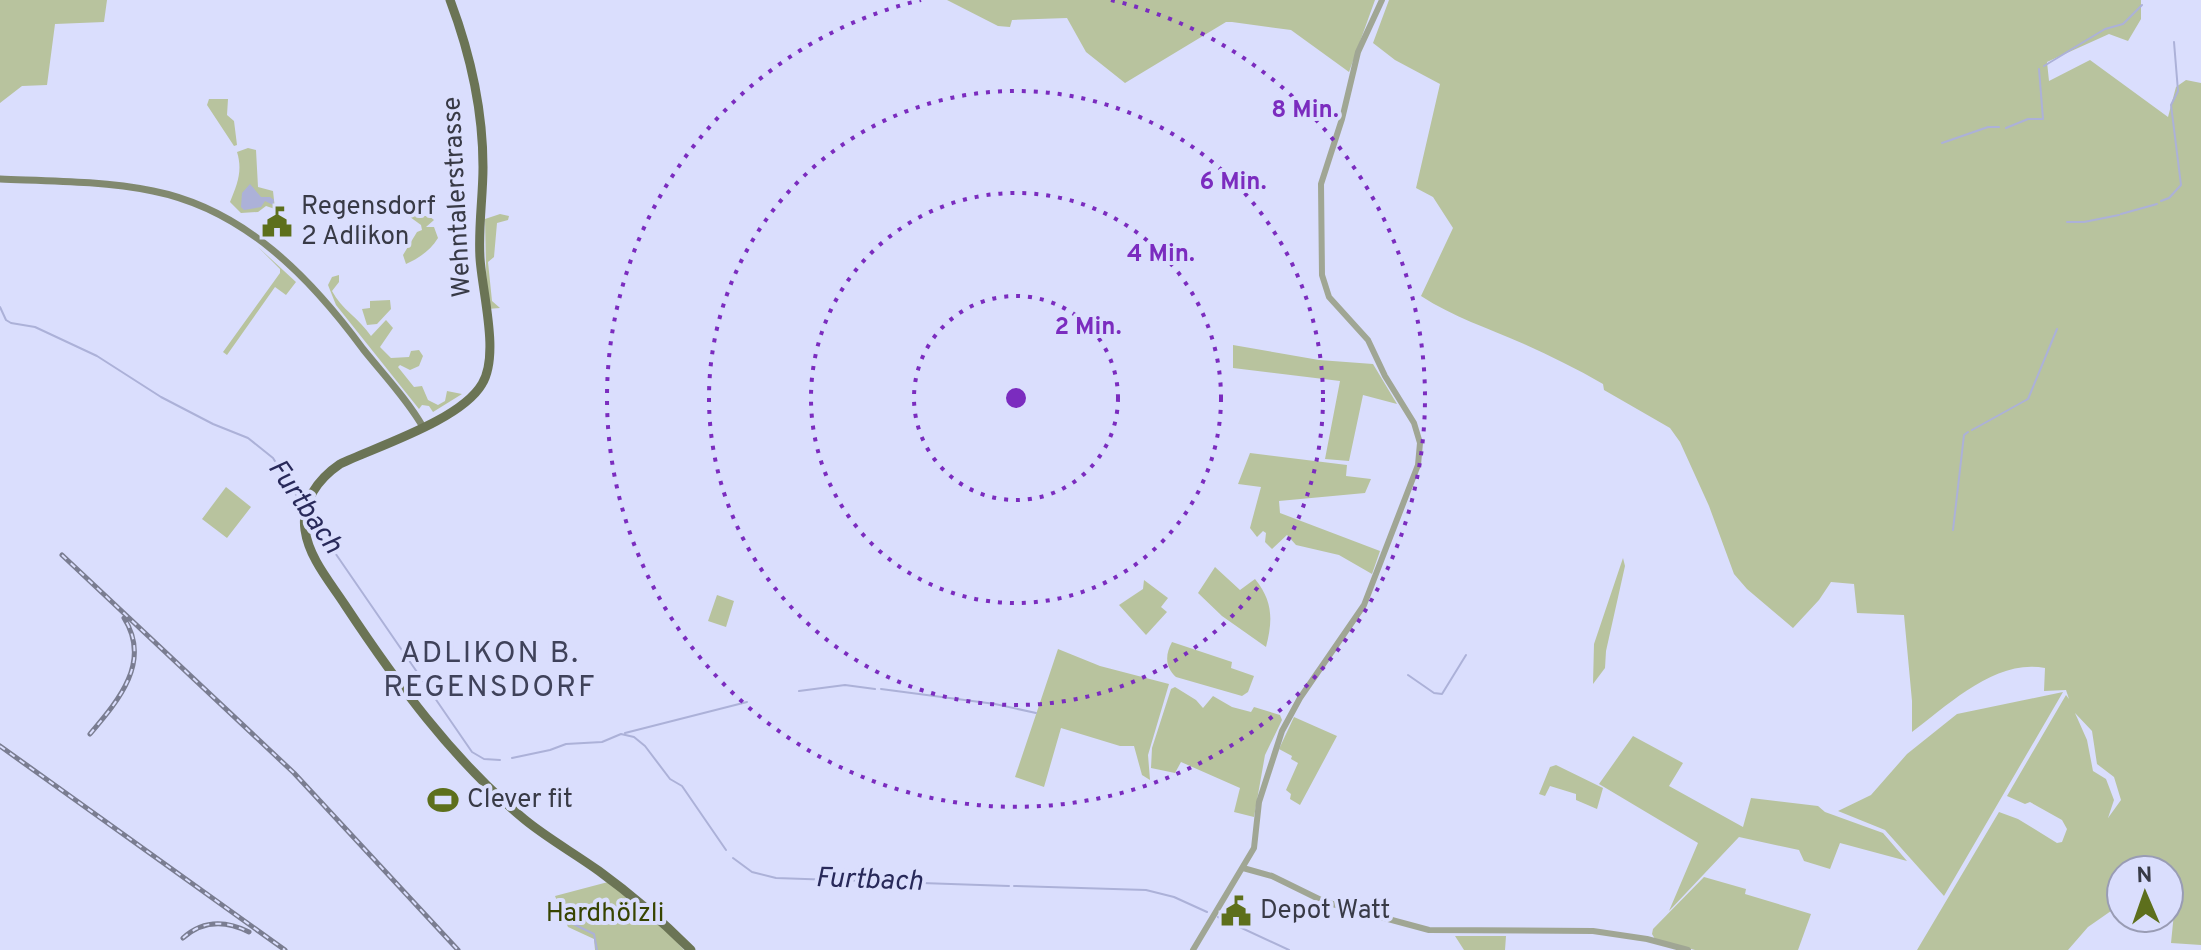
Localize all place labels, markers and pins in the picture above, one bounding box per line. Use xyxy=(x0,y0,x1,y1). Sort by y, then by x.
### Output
place label: Regensdorf 2 Adlikon xyxy=(301,191,436,254)
public building icon: Regensdorf 2 Adlikon xyxy=(260,205,294,239)
centre of rings xyxy=(1002,384,1030,412)
sports icon: Clever fit xyxy=(426,783,460,817)
place label: Clever fit xyxy=(467,784,573,817)
public building icon: Depot Watt xyxy=(1219,894,1253,928)
place label: Depot Watt xyxy=(1260,895,1390,928)

